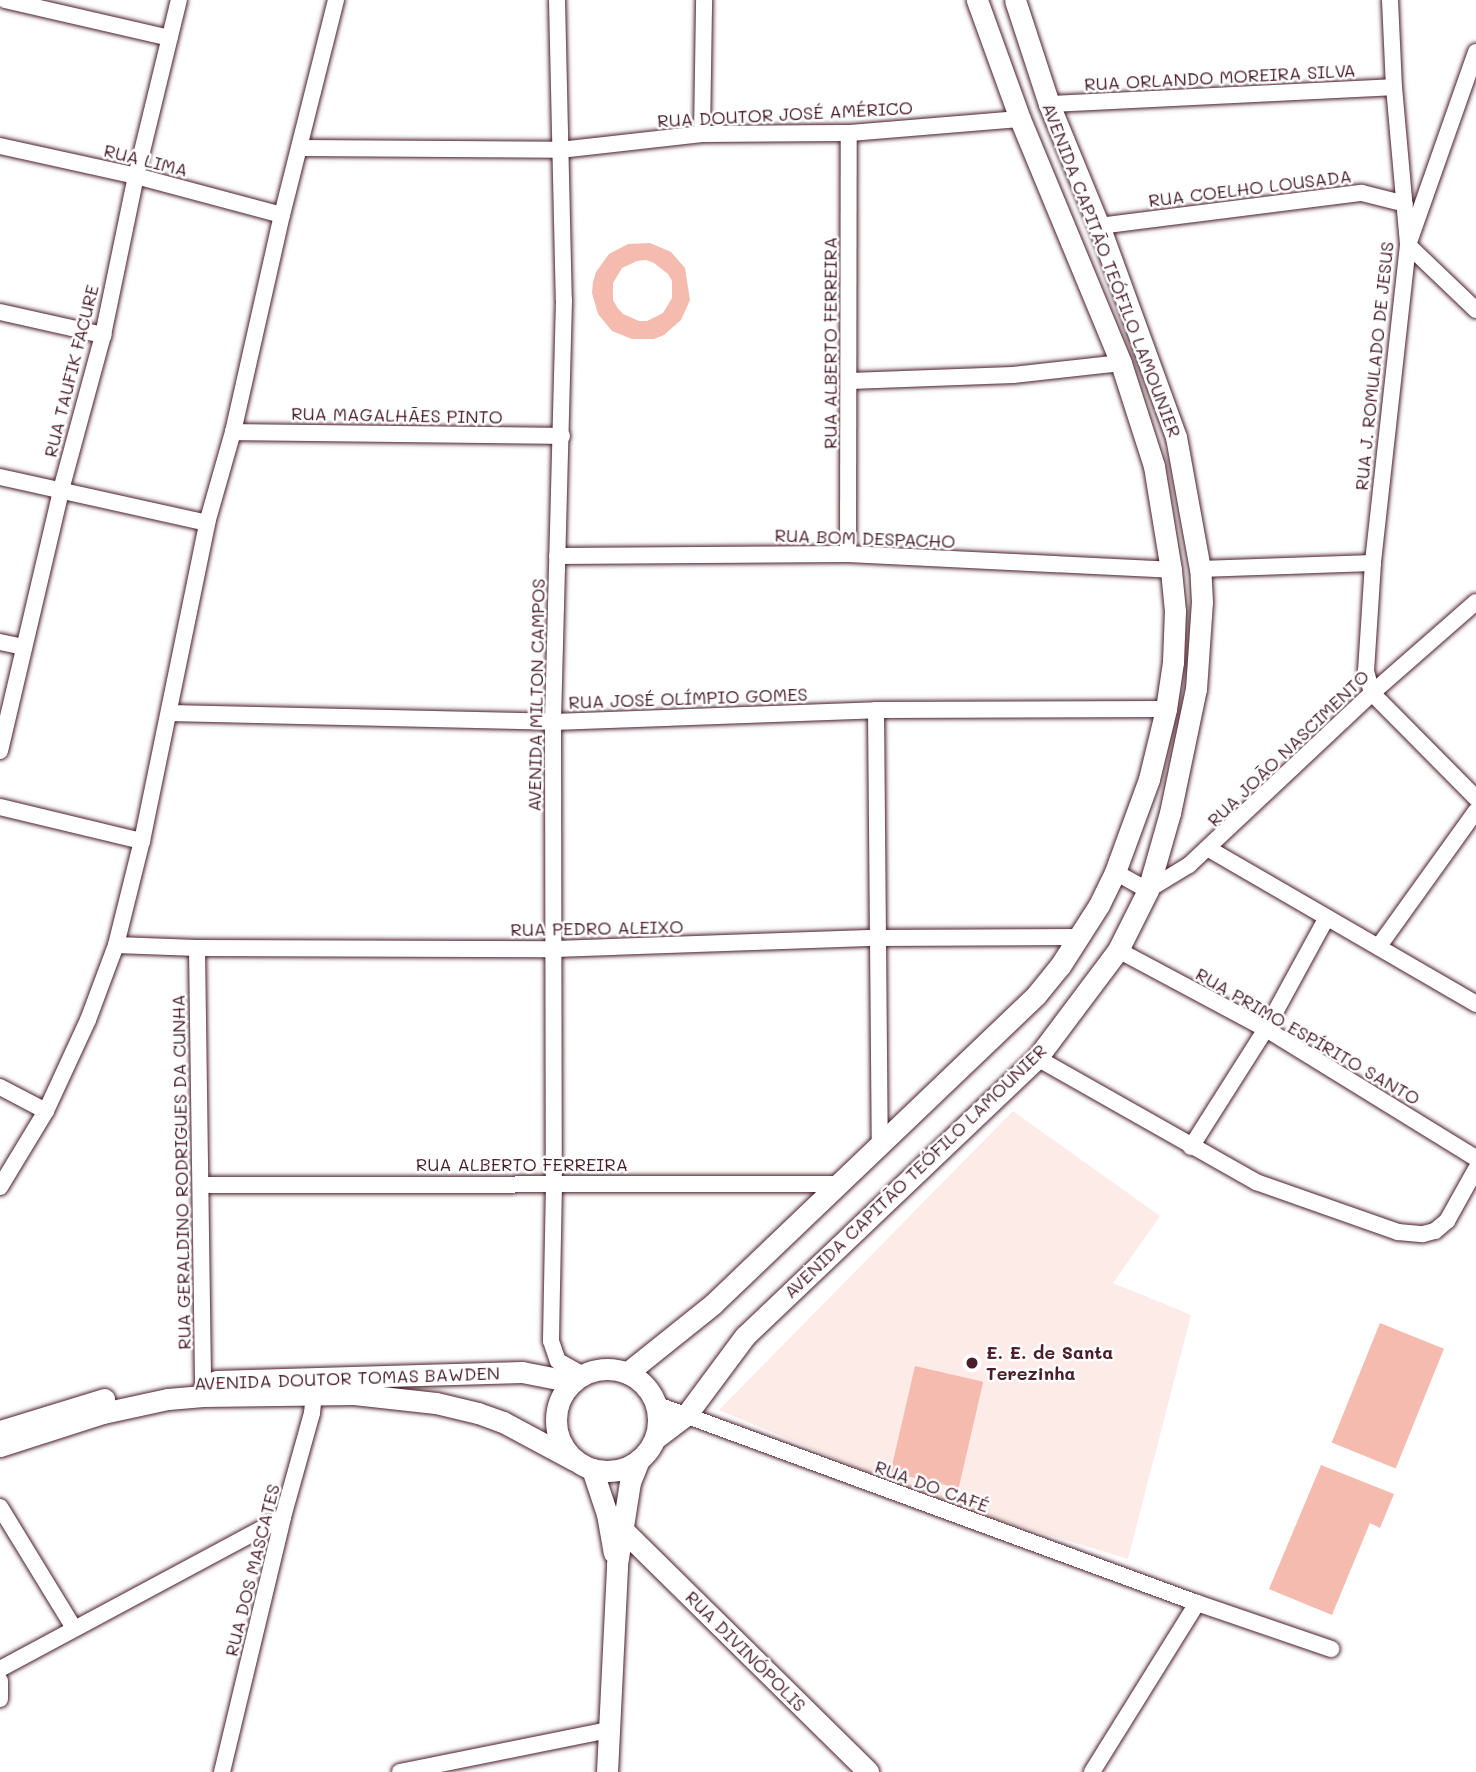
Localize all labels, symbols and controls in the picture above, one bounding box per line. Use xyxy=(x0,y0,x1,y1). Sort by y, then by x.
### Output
street label: RUA ORLANDO MOREIRA SILVA xyxy=(1084,59,1356,95)
street label: RUA DOUTOR JOSÉ AMÉRICO xyxy=(657,97,913,131)
street label: AVENIDA CAPITÃO TEÓFILO LAMOUNIER xyxy=(1038,100,1186,440)
street label: RUA LIMA xyxy=(102,139,190,181)
street label: RUA COELHO LOUSADA xyxy=(1147,165,1353,211)
street label: RUA ALBERTO FERREIRA xyxy=(819,237,841,449)
street label: RUA J. ROMULADO DE JESUS xyxy=(1350,241,1398,491)
street label: RUA TAUFIK FACURE xyxy=(39,283,103,459)
street label: RUA MAGALHÃES PINTO xyxy=(291,402,503,428)
street label: RUA BOM DESPACHO xyxy=(774,524,956,552)
street label: AVENIDA MILTON CAMPOS xyxy=(523,578,549,812)
street label: RUA JOÃO NASCIMENTO xyxy=(1203,665,1373,831)
street label: RUA JOSÉ OLÍMPIO GOMES xyxy=(568,683,808,713)
street label: RUA PEDRO ALEIXO xyxy=(510,916,684,940)
street label: RUA PRIMO ESPÍRITO SANTO xyxy=(1192,963,1424,1109)
street label: RUA GERALDINO RODRIGUES DA CUNHA xyxy=(167,994,195,1350)
street label: AVENIDA CAPITÃO TEÓFILO LAMOUNIER xyxy=(779,1039,1051,1303)
street label: RUA ALBERTO FERREIRA xyxy=(416,1153,628,1175)
place label: E. E. de Santa Terezinha xyxy=(986,1342,1113,1384)
marker: E. E. de Santa Terezinha xyxy=(964,1355,980,1371)
street label: AVENIDA DOUTOR TOMAS BAWDEN xyxy=(194,1362,500,1394)
street label: RUA DO CAFÉ xyxy=(872,1455,992,1517)
street label: RUA DOS MASCATES xyxy=(220,1482,284,1658)
street label: RUA DIVINÓPOLIS xyxy=(681,1586,811,1716)

